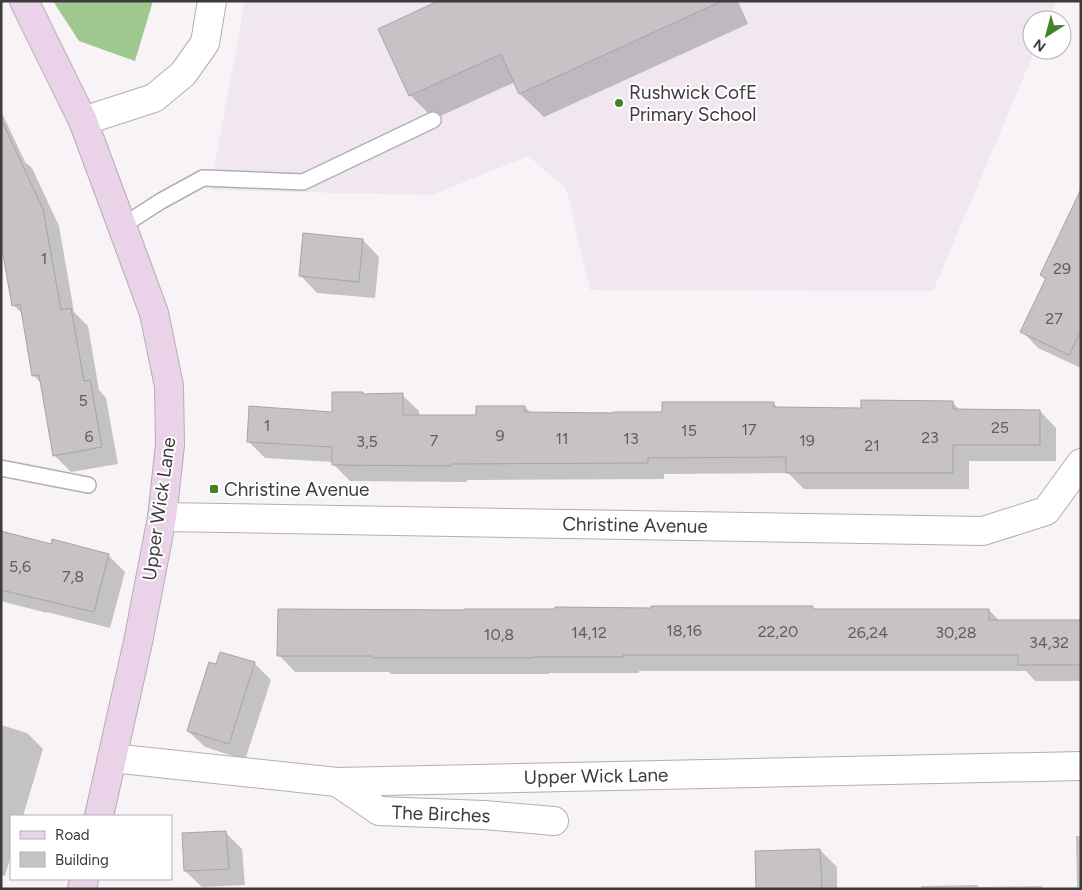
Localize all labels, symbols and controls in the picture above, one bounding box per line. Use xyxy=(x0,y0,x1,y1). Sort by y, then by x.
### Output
north arrow xyxy=(1022,10,1072,60)
text: N xyxy=(1030,35,1049,55)
place label: Rushwick CofE Primary School xyxy=(629,81,757,126)
marker: Rushwick CofE Primary School xyxy=(613,97,625,109)
house number: 1 xyxy=(41,249,47,268)
house number: 29 xyxy=(1053,259,1071,278)
house number: 27 xyxy=(1045,309,1063,328)
house number: 5 xyxy=(78,391,88,410)
house number: 1 xyxy=(264,416,270,435)
house number: 25 xyxy=(991,418,1009,437)
house number: 17 xyxy=(741,420,757,439)
house number: 15 xyxy=(681,421,697,440)
house number: 9 xyxy=(495,426,505,445)
house number: 6 xyxy=(84,427,94,446)
house number: 23 xyxy=(921,428,939,447)
house number: 11 xyxy=(555,429,569,448)
house number: 13 xyxy=(623,429,639,448)
house number: 7 xyxy=(430,431,439,450)
house number: 19 xyxy=(799,431,815,450)
house number: 3,5 xyxy=(356,432,378,451)
street label: Upper Wick Lane xyxy=(138,436,180,582)
house number: 21 xyxy=(864,436,880,455)
place label: Christine Avenue xyxy=(224,478,370,501)
marker: Christine Avenue xyxy=(208,483,220,495)
street label: Christine Avenue xyxy=(562,512,708,538)
house number: 5,6 xyxy=(9,557,31,576)
house number: 7,8 xyxy=(62,567,84,586)
house number: 18,16 xyxy=(666,621,702,640)
house number: 22,20 xyxy=(758,622,798,641)
house number: 14,12 xyxy=(571,623,607,642)
house number: 26,24 xyxy=(848,623,888,642)
house number: 30,28 xyxy=(935,623,977,642)
house number: 10,8 xyxy=(484,625,514,644)
house number: 34,32 xyxy=(1029,633,1069,652)
street label: Upper Wick Lane xyxy=(523,763,669,789)
street label: The Birches xyxy=(391,801,491,827)
legend xyxy=(10,815,172,880)
text: Road xyxy=(55,826,90,844)
text: Building xyxy=(55,851,109,869)

